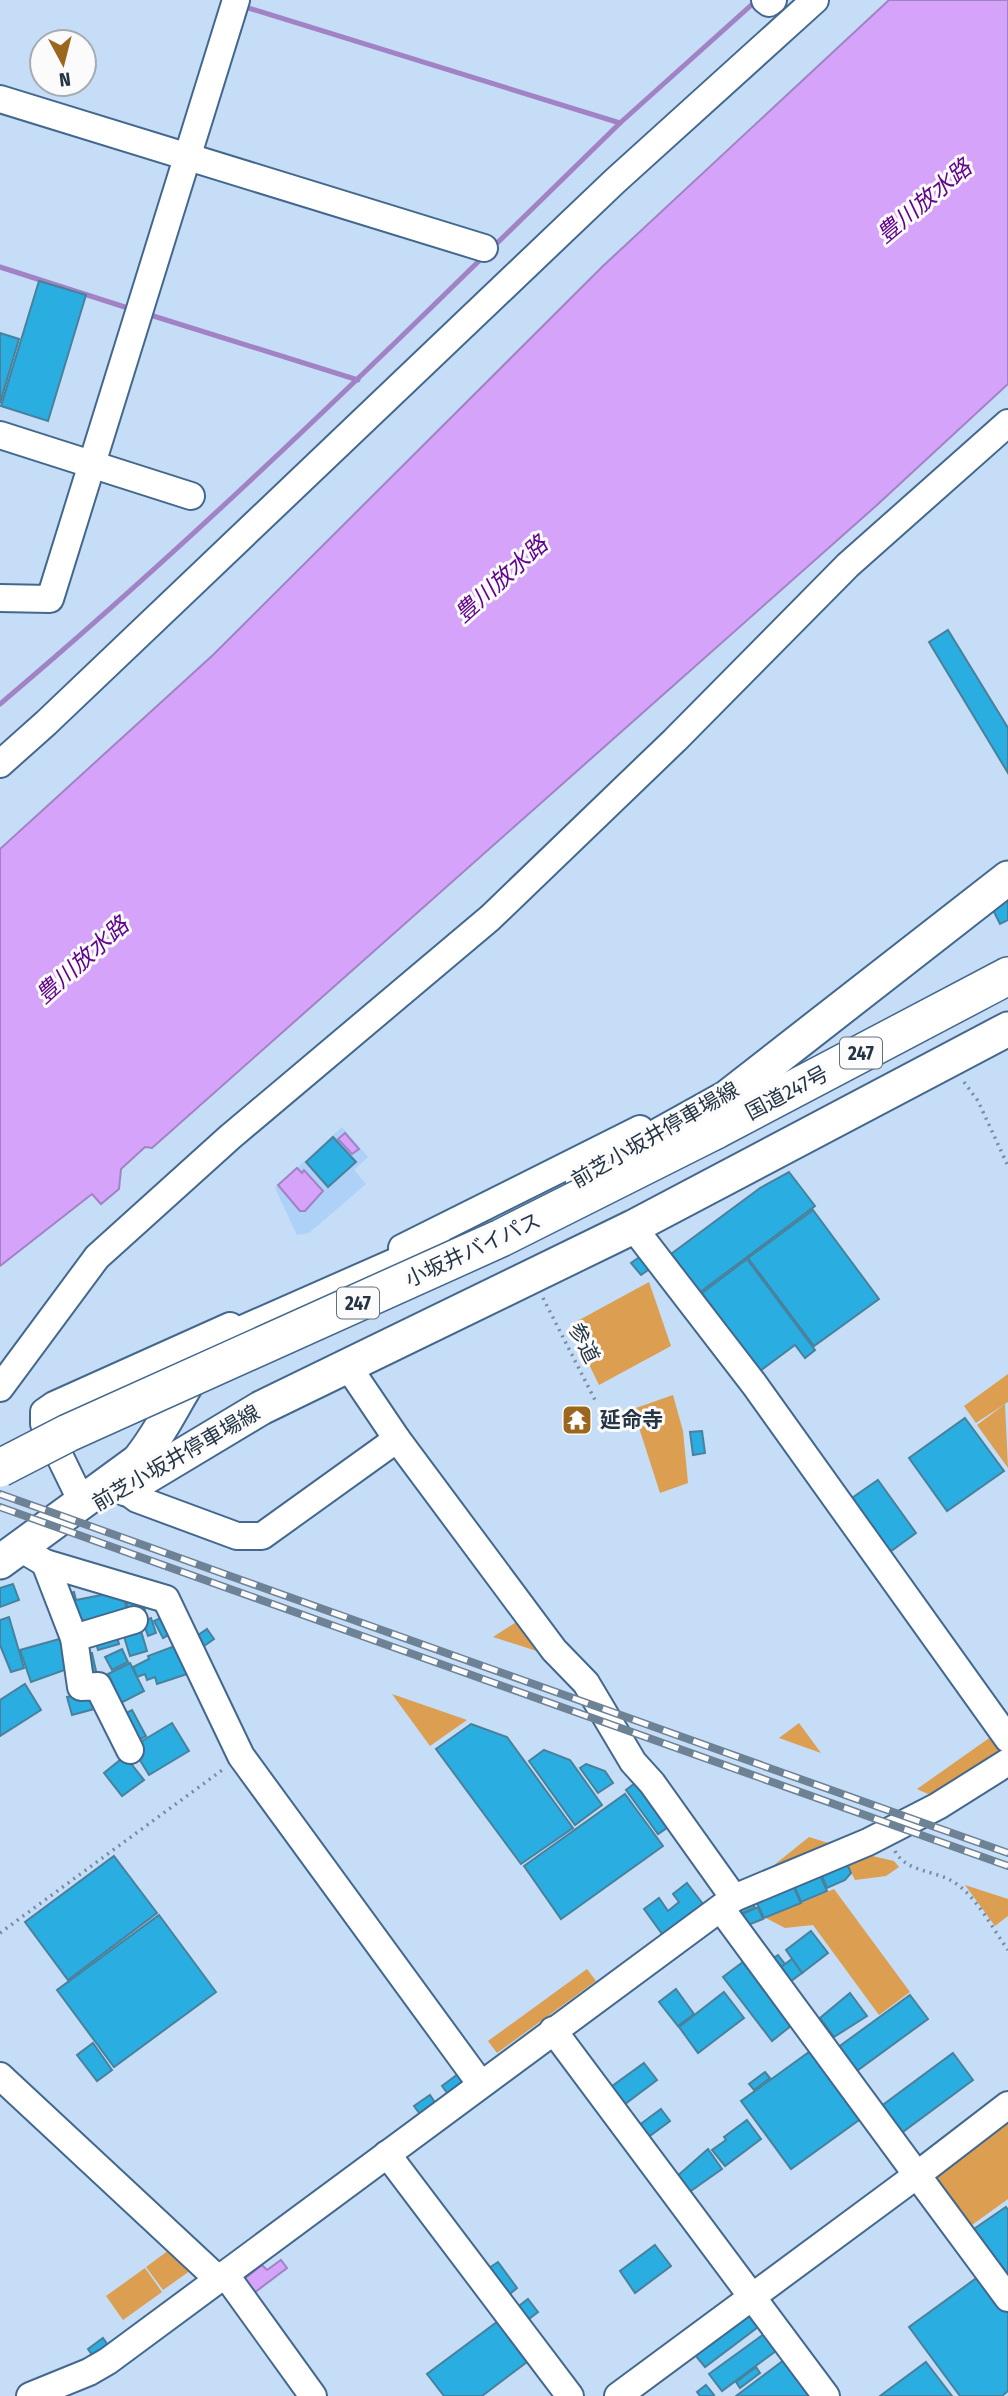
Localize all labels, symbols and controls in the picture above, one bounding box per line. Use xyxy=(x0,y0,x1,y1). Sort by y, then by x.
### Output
north arrow xyxy=(28,28,98,98)
text: N xyxy=(58,67,72,91)
water label: 豊川放水路 xyxy=(871,152,979,249)
water label: 豊川放水路 xyxy=(449,529,555,628)
water label: 豊川放水路 xyxy=(30,910,136,1009)
road number: 247 xyxy=(840,1037,882,1068)
street label: 国道247号 xyxy=(741,1060,833,1126)
street label: 前芝小坂井停車場線 xyxy=(567,1076,743,1194)
street label: 小坂井バイパス xyxy=(401,1207,545,1293)
road number: 247 xyxy=(337,1288,379,1318)
street label: 参道 xyxy=(563,1318,605,1368)
street label: 前芝小坂井停車場線 xyxy=(88,1399,264,1517)
temple icon: 延命寺 xyxy=(560,1403,594,1437)
place label: 延命寺 xyxy=(600,1407,663,1433)

